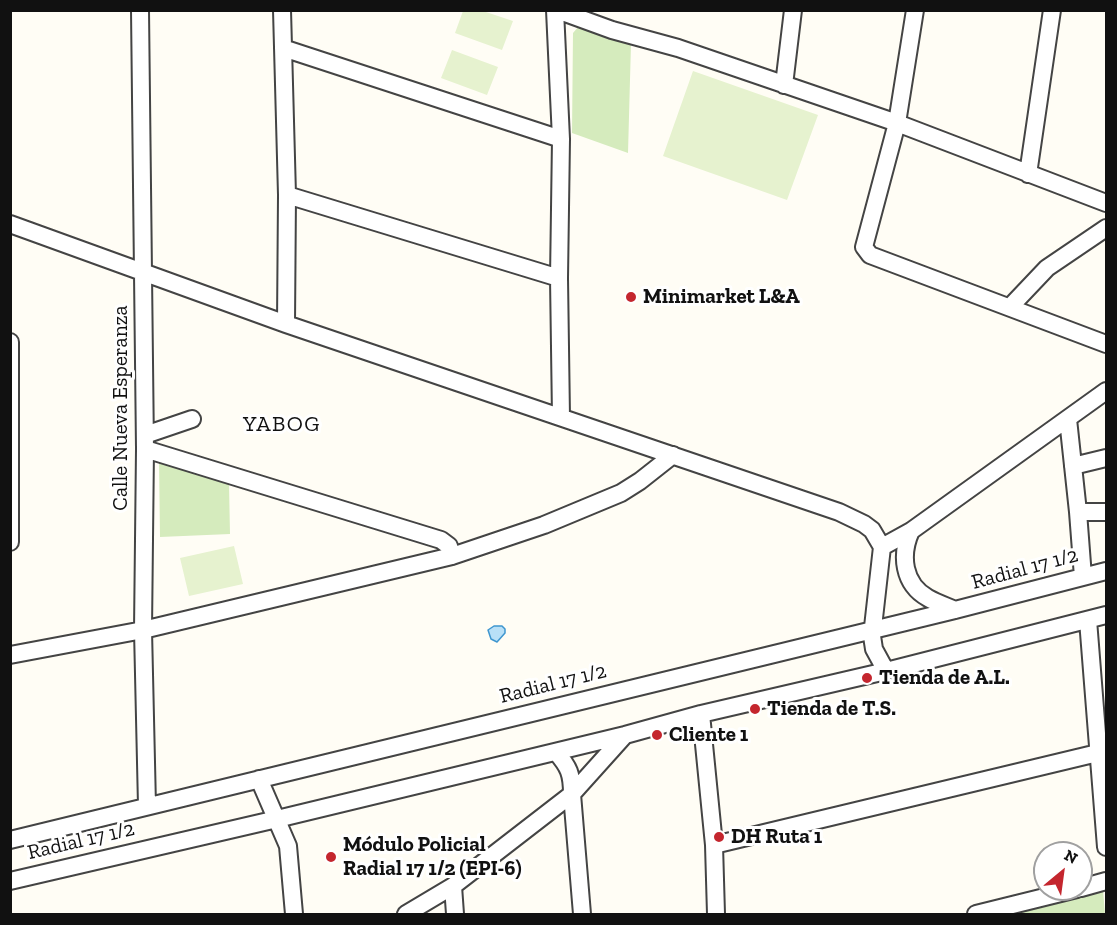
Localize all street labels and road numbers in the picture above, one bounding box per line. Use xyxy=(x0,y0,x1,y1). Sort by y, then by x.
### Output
street label: Calle Nueva Esperanza xyxy=(108,305,134,511)
street label: Radial 17 1/2 xyxy=(969,543,1081,595)
street label: Radial 17 1/2 xyxy=(497,659,609,709)
street label: Radial 17 1/2 xyxy=(25,816,137,866)

